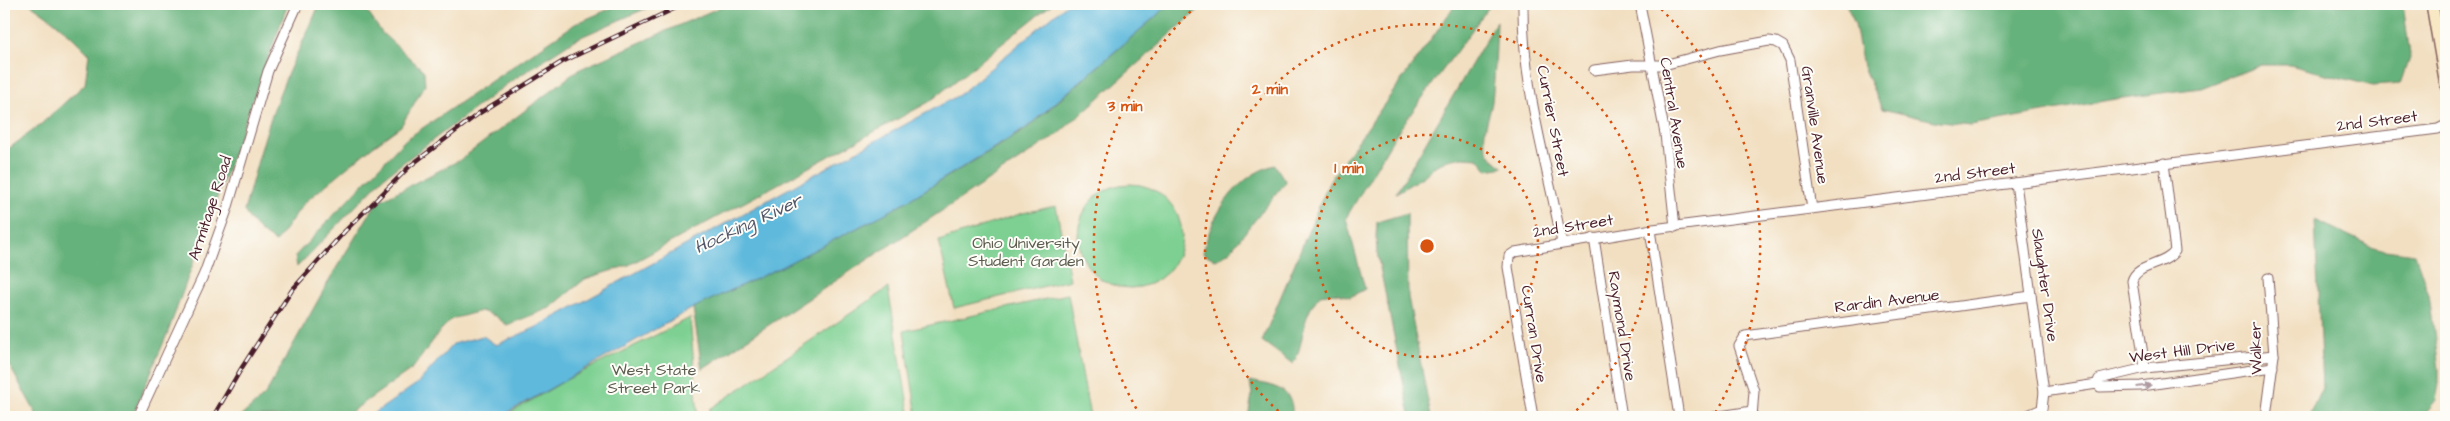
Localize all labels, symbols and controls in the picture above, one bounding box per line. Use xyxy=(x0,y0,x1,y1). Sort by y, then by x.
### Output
street label: Central Avenue xyxy=(1654,56,1694,171)
street label: Currier Street xyxy=(1531,64,1575,179)
street label: Granville Avenue xyxy=(1796,65,1834,186)
text: 2 min xyxy=(1251,79,1289,100)
text: 3 min xyxy=(1106,96,1143,117)
street label: 2nd Street xyxy=(2335,105,2419,137)
street label: Armitage Road xyxy=(183,153,238,263)
street label: 2nd Street xyxy=(1933,157,2017,189)
text: 1 min xyxy=(1334,158,1364,179)
water label: Hocking River xyxy=(690,187,808,261)
street label: 2nd Street xyxy=(1531,209,1615,243)
street label: Slaughter Drive xyxy=(2025,227,2064,344)
park label: Ohio University Student Garden xyxy=(968,232,1084,272)
centre of rings xyxy=(1418,237,1436,255)
street label: Raymond Drive xyxy=(1601,269,1642,383)
street label: Curran Drive xyxy=(1515,284,1553,385)
street label: Rardin Avenue xyxy=(1833,284,1941,318)
street label: Walker xyxy=(2245,321,2267,375)
street label: West Hill Drive xyxy=(2128,334,2237,368)
park label: West State Street Park xyxy=(608,359,701,399)
one-way arrow xyxy=(2136,382,2152,390)

